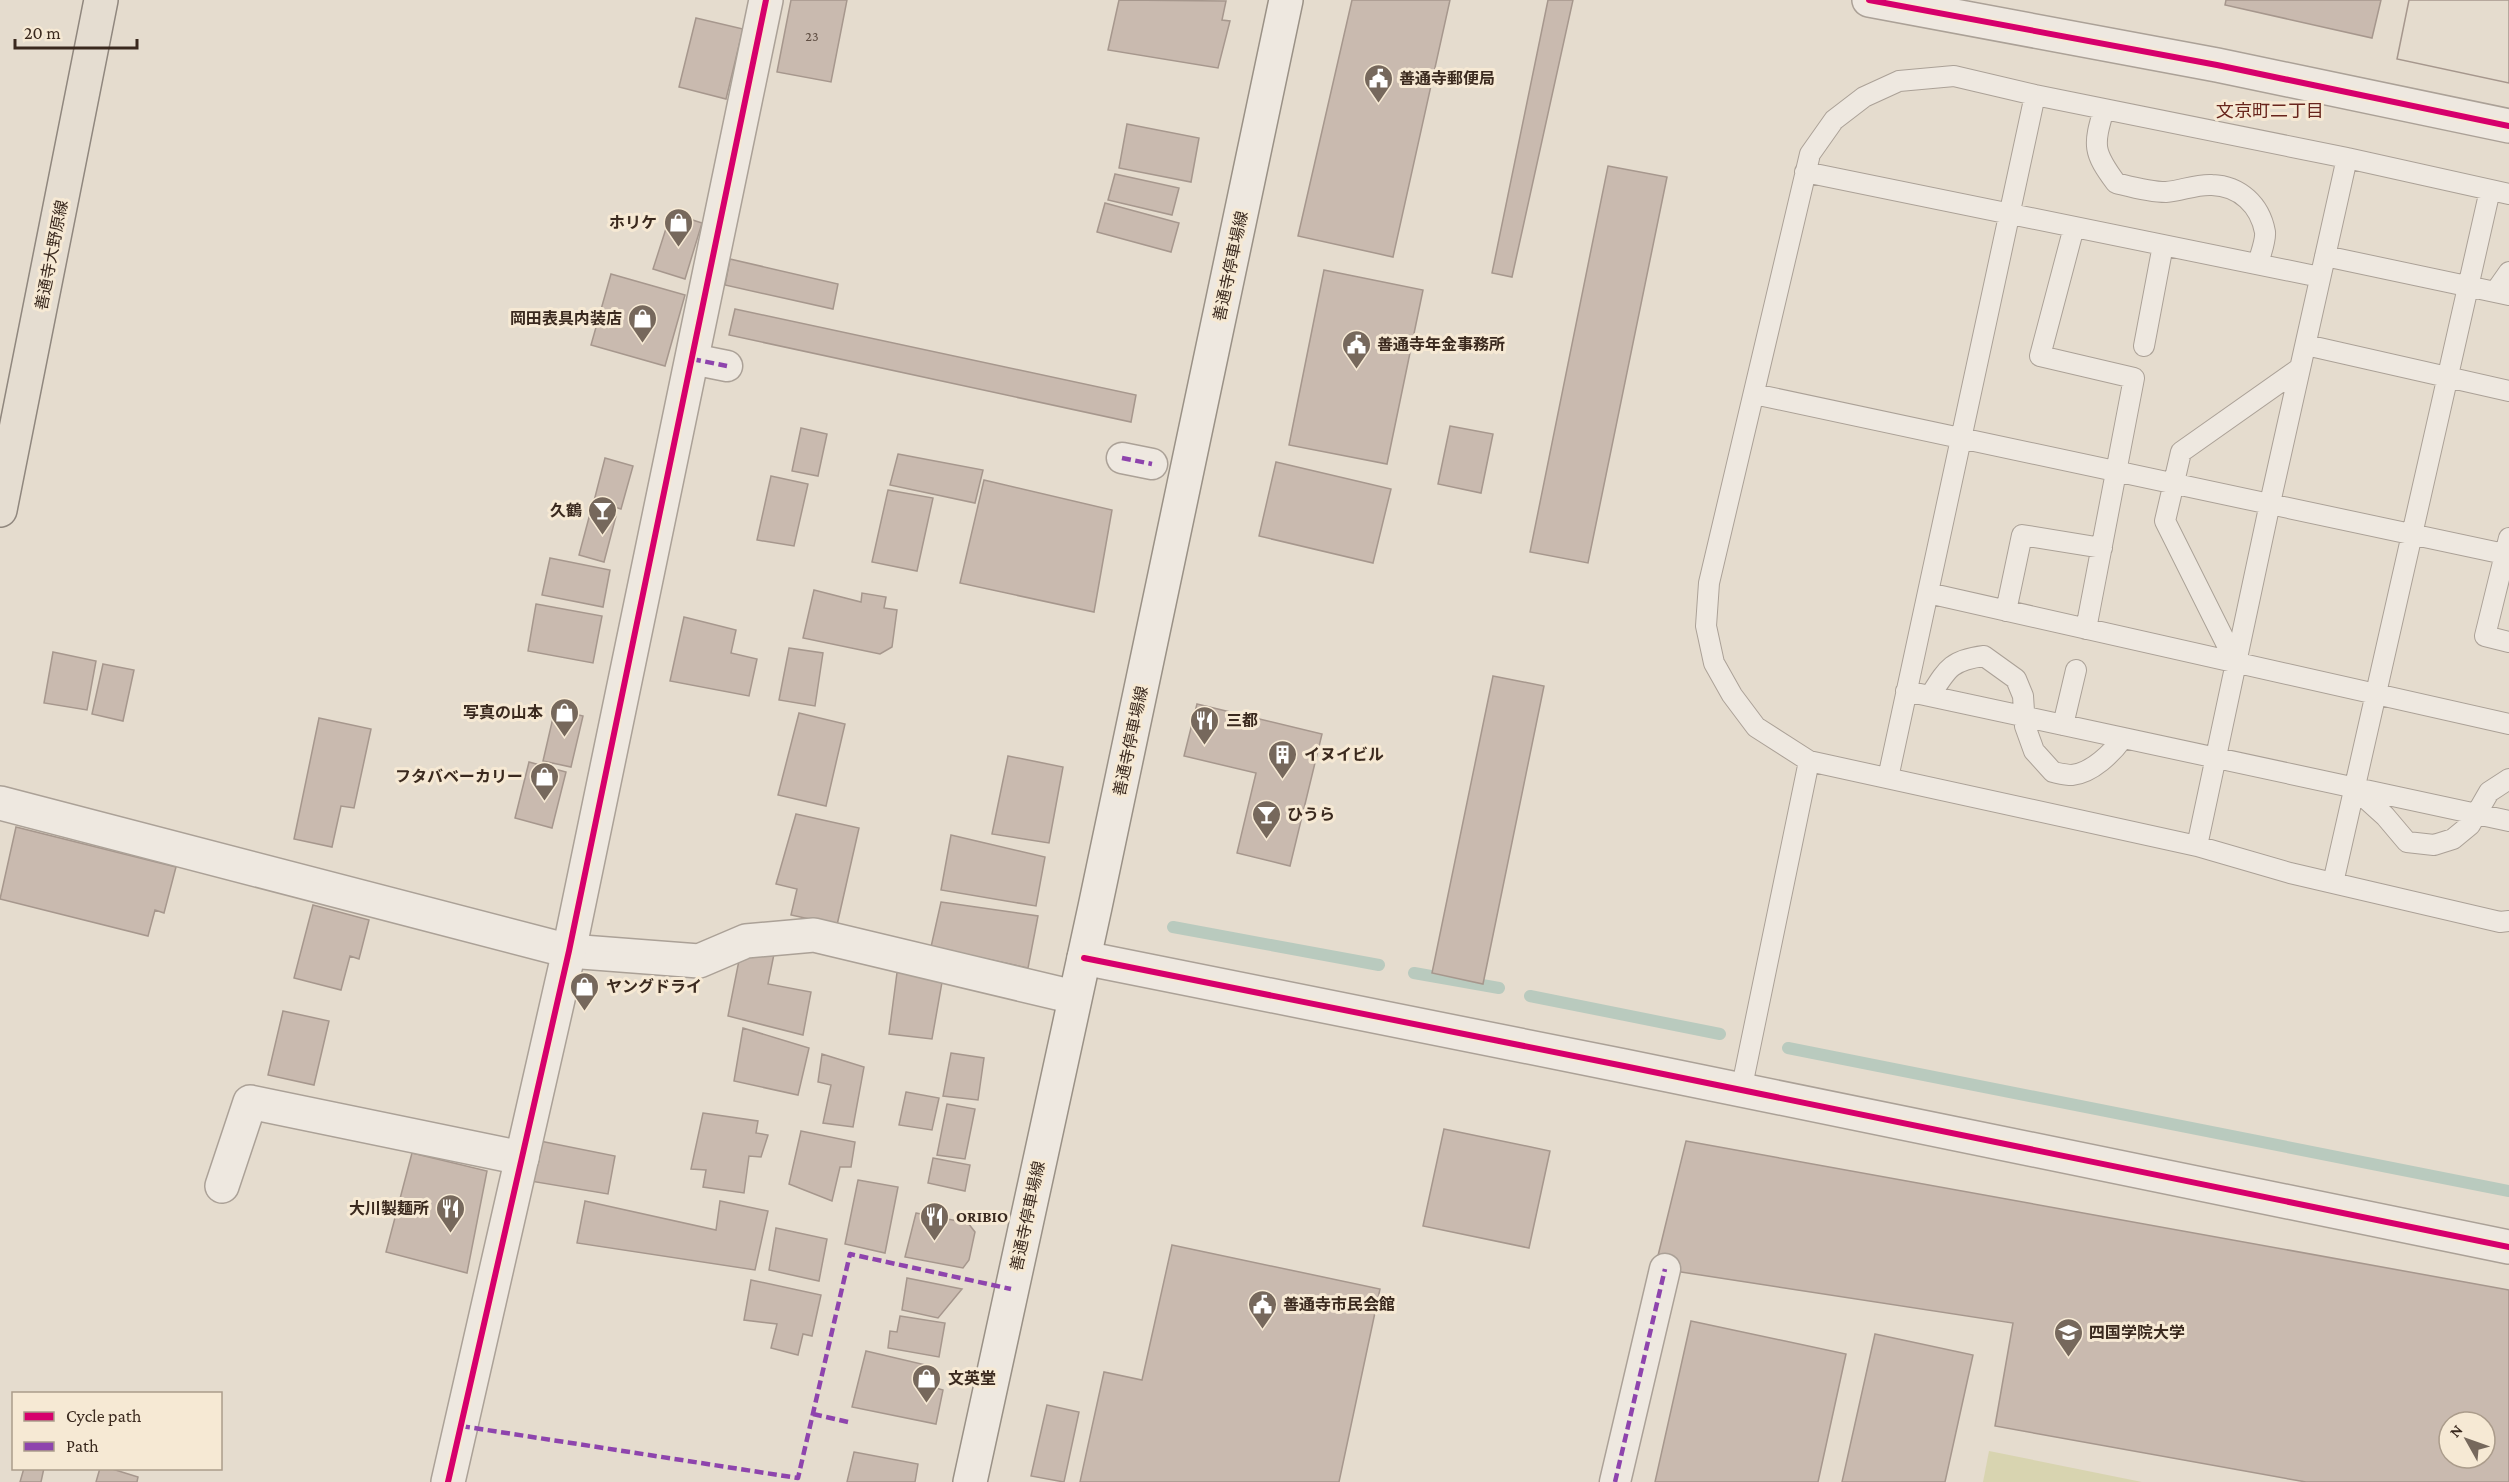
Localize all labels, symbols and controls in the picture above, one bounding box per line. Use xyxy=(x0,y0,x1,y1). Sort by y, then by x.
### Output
scale bar xyxy=(15,12,136,50)
text: 20 m xyxy=(24,23,61,43)
house number: 23 xyxy=(805,28,819,44)
public building icon: 善通寺郵便局 xyxy=(1362,62,1394,104)
place label: 善通寺郵便局 xyxy=(1399,70,1495,87)
district label: 文京町二丁目 xyxy=(2216,101,2324,121)
street label: 善通寺大野原線 xyxy=(32,198,71,312)
shop icon: ホリケ xyxy=(662,206,694,248)
street label: 善通寺停車場線 xyxy=(1211,210,1250,323)
place label: ホリケ xyxy=(609,214,657,231)
shop icon: 岡田表具内装店 xyxy=(627,302,659,344)
place label: 岡田表具内装店 xyxy=(510,310,622,327)
public building icon: 善通寺年金事務所 xyxy=(1340,328,1372,370)
place label: 善通寺年金事務所 xyxy=(1377,336,1505,353)
bar icon: 久鶴 xyxy=(587,494,619,536)
place label: 久鶴 xyxy=(550,502,582,519)
street label: 善通寺停車場線 xyxy=(1111,685,1150,798)
shop icon: 写真の山本 xyxy=(548,696,580,738)
place label: 写真の山本 xyxy=(463,704,543,721)
restaurant icon: 三都 xyxy=(1189,704,1221,746)
place label: 三都 xyxy=(1226,712,1258,729)
building icon: イヌイビル xyxy=(1267,738,1299,780)
place label: イヌイビル xyxy=(1304,746,1384,763)
shop icon: フタバベーカリー xyxy=(528,760,560,802)
place label: フタバベーカリー xyxy=(395,768,523,785)
bar icon: ひうら xyxy=(1250,798,1282,840)
place label: ひうら xyxy=(1287,806,1335,823)
shop icon: ヤングドライ xyxy=(569,970,601,1012)
place label: ヤングドライ xyxy=(606,977,702,995)
street label: 善通寺停車場線 xyxy=(1008,1160,1047,1273)
restaurant icon: 大川製麺所 xyxy=(434,1192,466,1234)
place label: 大川製麺所 xyxy=(349,1199,429,1217)
restaurant icon: ORIBIO xyxy=(919,1200,951,1242)
place label: ORIBIO xyxy=(956,1208,1008,1225)
public building icon: 善通寺市民会館 xyxy=(1246,1288,1278,1330)
place label: 善通寺市民会館 xyxy=(1283,1296,1395,1313)
school or university icon: 四国学院大学 xyxy=(2052,1316,2084,1358)
place label: 四国学院大学 xyxy=(2089,1324,2185,1341)
shop icon: 文英堂 xyxy=(911,1362,943,1404)
place label: 文英堂 xyxy=(948,1370,996,1387)
legend xyxy=(12,1392,222,1470)
text: Cycle path xyxy=(66,1406,142,1426)
north arrow xyxy=(2437,1410,2497,1470)
text: N xyxy=(2446,1421,2466,1440)
text: Path xyxy=(66,1436,99,1456)

